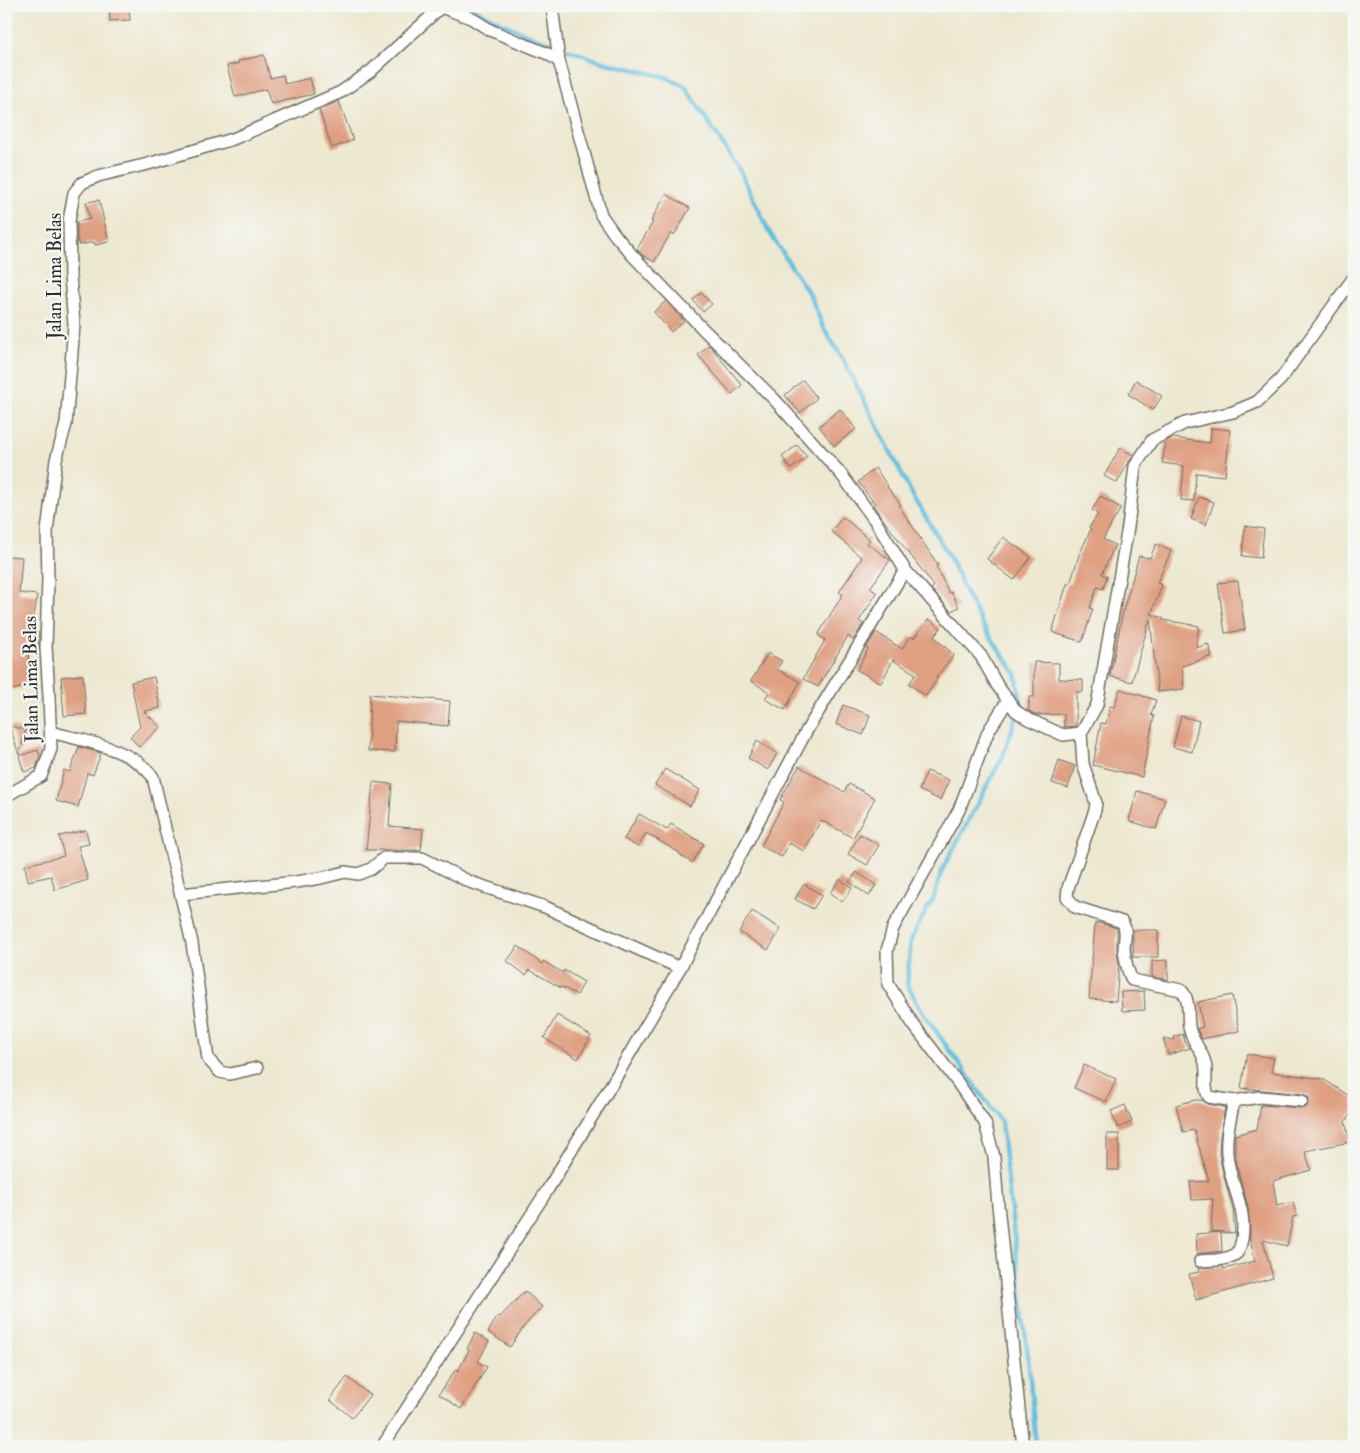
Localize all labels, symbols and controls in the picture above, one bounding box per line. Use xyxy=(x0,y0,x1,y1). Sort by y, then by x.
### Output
street label: Jalan Lima Belas xyxy=(43,213,67,340)
street label: Jalan Lima Belas xyxy=(18,616,44,743)

